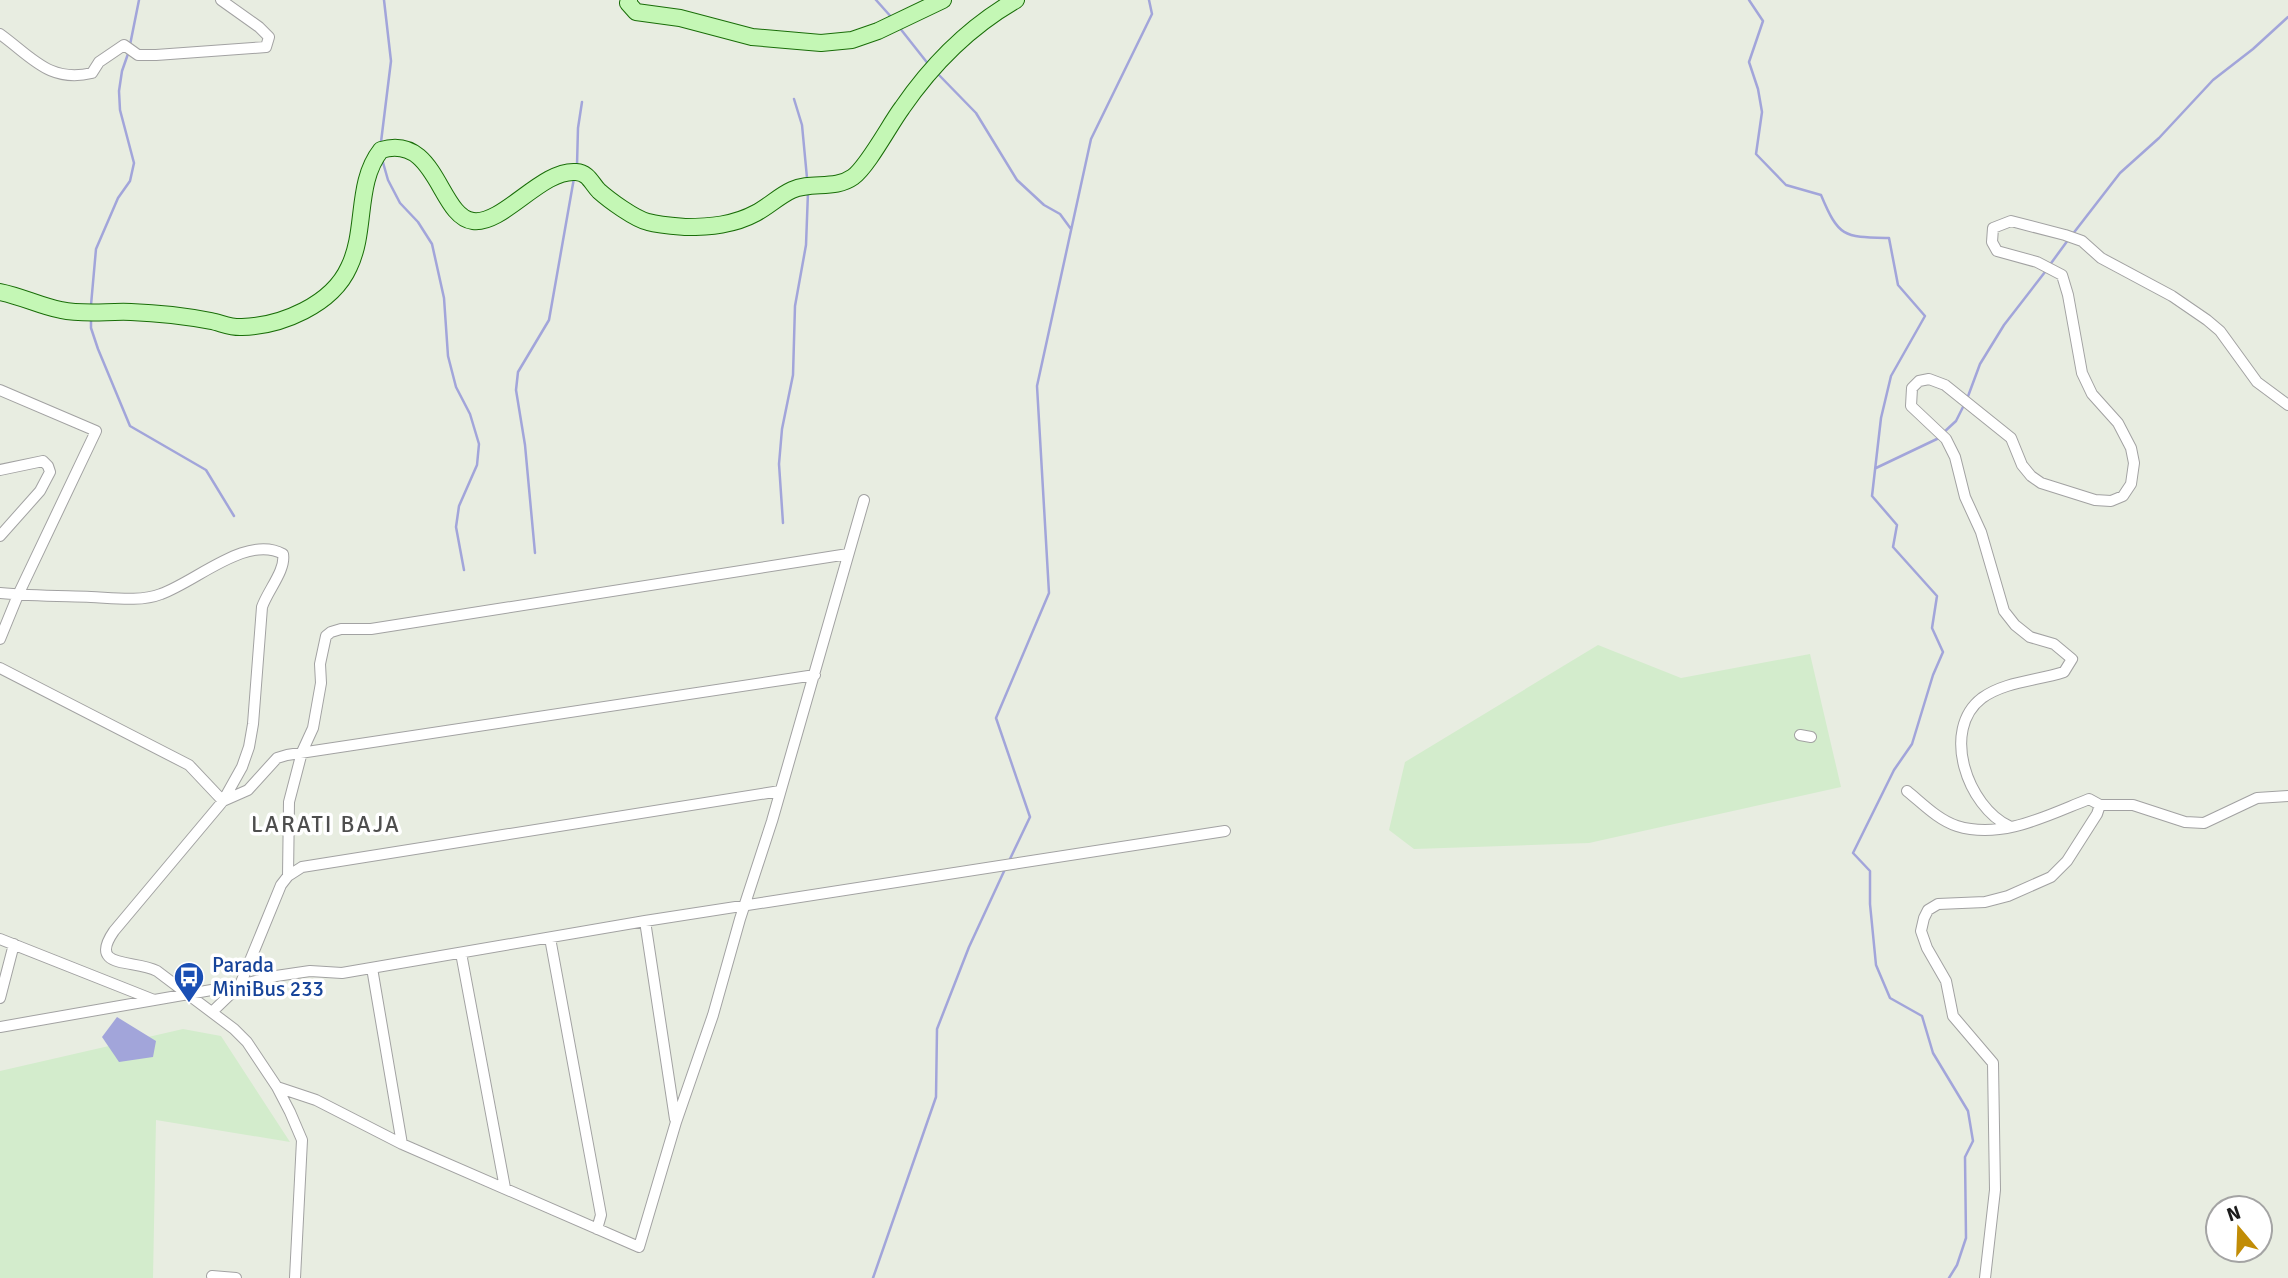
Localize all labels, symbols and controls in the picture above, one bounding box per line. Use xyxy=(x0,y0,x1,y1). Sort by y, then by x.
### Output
district label: LARATI BAJA xyxy=(251,810,401,839)
place label: Parada MiniBus 233 xyxy=(212,952,324,1002)
bus stop icon: Parada MiniBus 233 xyxy=(172,960,206,1004)
north arrow xyxy=(2204,1194,2274,1264)
text: N xyxy=(2224,1200,2244,1227)

